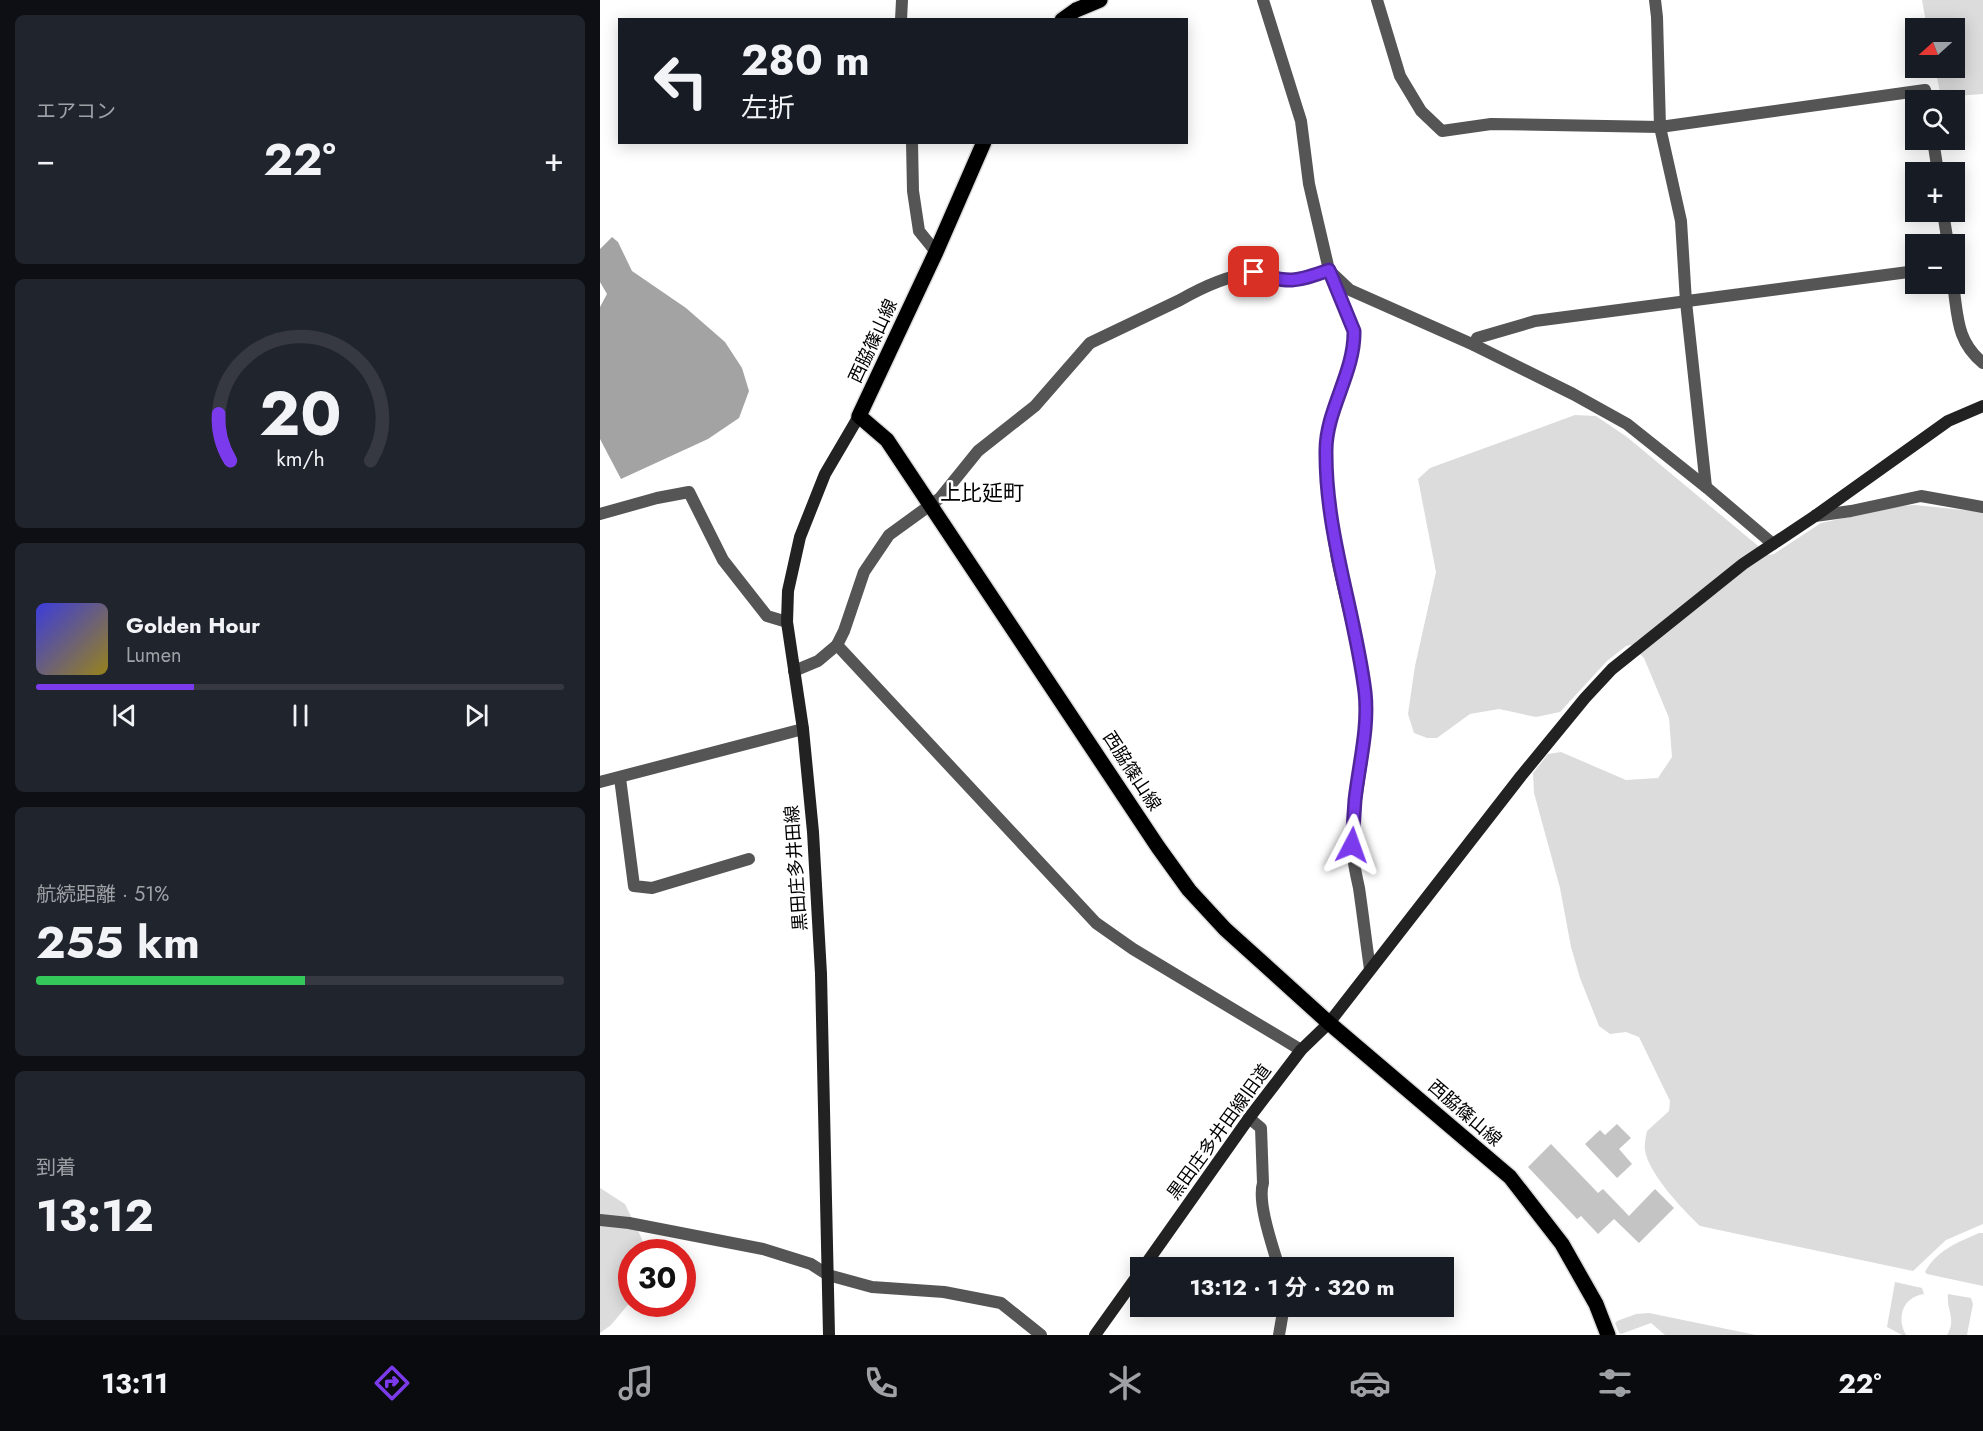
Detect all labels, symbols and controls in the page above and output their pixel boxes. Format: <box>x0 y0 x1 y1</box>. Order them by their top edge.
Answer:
north arrow <box>1905 18 1965 78</box>
map controls <box>1905 18 1965 294</box>
text: 280 m <box>741 30 870 91</box>
icon: left <box>642 42 720 120</box>
text: 左折 <box>741 88 795 127</box>
button: search <box>1905 90 1965 150</box>
text: エアコン <box>36 97 116 126</box>
text: 22° <box>263 127 336 192</box>
text: − <box>36 136 55 183</box>
text: + <box>544 136 564 183</box>
button: + <box>1905 162 1965 222</box>
button: − <box>1905 234 1965 294</box>
pin <box>1228 246 1279 297</box>
icon: arrive <box>1237 255 1270 288</box>
street label: 西脇篠山線 <box>842 295 904 387</box>
text: 20 <box>259 368 341 458</box>
text: km/h <box>276 443 324 474</box>
district label: 上比延町 <box>940 478 1024 508</box>
text: Golden Hour <box>126 609 260 641</box>
text: Lumen <box>126 641 182 670</box>
icon: previous <box>108 699 141 732</box>
icon: pause <box>284 699 317 732</box>
icon: next <box>460 699 493 732</box>
street label: 西脇篠山線 <box>1097 726 1167 816</box>
street label: 黒田庄多井田線 <box>779 804 813 932</box>
position arrow <box>1320 813 1384 877</box>
text: 航続距離 · 51% <box>36 880 169 909</box>
text: 255 km <box>36 910 200 975</box>
street label: 黒田庄多井田線旧道 <box>1161 1059 1277 1205</box>
street label: 西脇篠山線 <box>1423 1074 1507 1152</box>
text: 到着 <box>36 1153 76 1182</box>
text: 13:12 <box>36 1183 154 1248</box>
speed limit sign: 30 <box>618 1239 696 1317</box>
text: 13:12 · 1 分 · 320 m <box>1189 1271 1395 1303</box>
icon: directions <box>371 1362 413 1404</box>
icon: music <box>615 1362 657 1404</box>
icon: phone <box>860 1362 902 1404</box>
icon: climate <box>1104 1362 1146 1404</box>
icon: car <box>1349 1362 1391 1404</box>
icon: filters <box>1594 1362 1636 1404</box>
text: 13:11 <box>101 1364 168 1403</box>
text: 22° <box>1838 1364 1882 1403</box>

